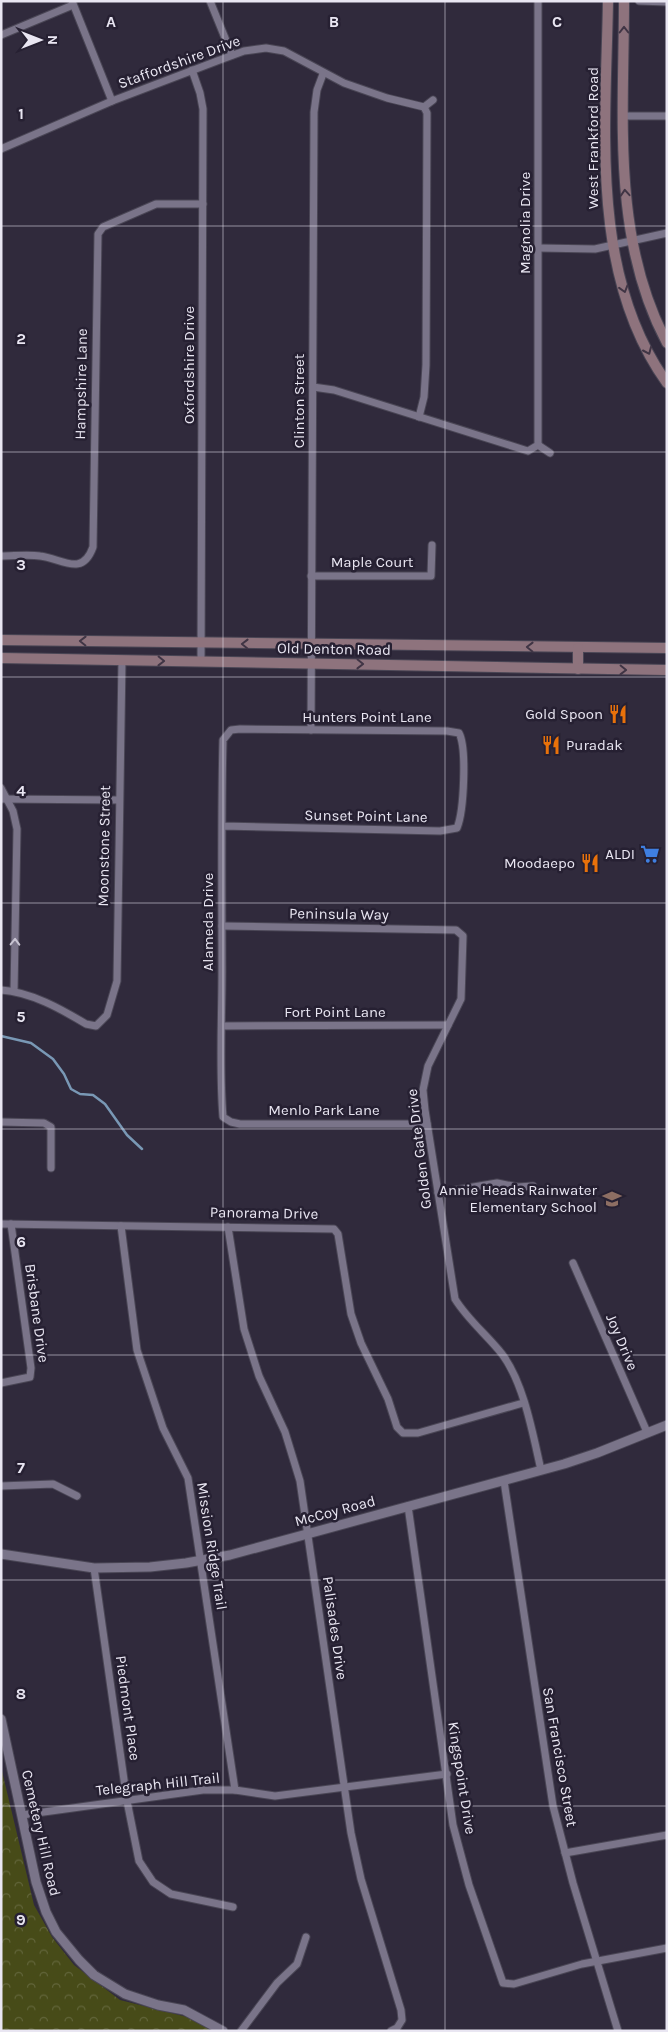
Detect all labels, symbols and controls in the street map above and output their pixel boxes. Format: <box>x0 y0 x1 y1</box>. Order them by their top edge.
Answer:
text: A <box>106 12 116 31</box>
text: B <box>329 12 339 31</box>
text: C <box>552 12 562 31</box>
north arrow <box>15 15 65 65</box>
one-way arrow <box>619 26 629 34</box>
street label: Staffordshire Drive <box>115 32 243 92</box>
text: N <box>44 35 61 45</box>
street label: West Frankford Road <box>584 67 602 209</box>
text: 1 <box>18 104 24 123</box>
street label: Magnolia Drive <box>516 172 534 274</box>
one-way arrow <box>620 189 631 197</box>
one-way arrow <box>618 285 628 293</box>
street label: Oxfordshire Drive <box>180 306 198 424</box>
street label: Hampshire Lane <box>71 328 91 440</box>
text: 2 <box>16 329 26 348</box>
one-way arrow <box>642 346 652 355</box>
street label: Clinton Street <box>290 353 308 448</box>
street label: Maple Court <box>331 553 414 571</box>
text: 3 <box>16 555 26 574</box>
one-way arrow <box>78 636 86 646</box>
one-way arrow <box>241 639 248 649</box>
street label: Old Denton Road <box>277 639 391 659</box>
one-way arrow <box>525 642 533 652</box>
one-way arrow <box>158 655 166 666</box>
one-way arrow <box>356 659 364 670</box>
one-way arrow <box>619 665 627 675</box>
restaurant icon: Gold Spoon <box>607 703 629 725</box>
place label: Gold Spoon <box>525 705 603 723</box>
street label: Hunters Point Lane <box>302 708 432 726</box>
restaurant icon: Puradak <box>540 734 562 756</box>
place label: Puradak <box>566 736 623 754</box>
text: 4 <box>16 781 26 800</box>
street label: Moonstone Street <box>94 785 114 907</box>
street label: Sunset Point Lane <box>304 806 428 826</box>
supermarket icon: ALDI <box>639 843 661 865</box>
place label: ALDI <box>605 845 635 863</box>
restaurant icon: Moodaepo <box>579 852 601 874</box>
place label: Moodaepo <box>504 854 575 872</box>
street label: Alameda Drive <box>199 873 217 971</box>
street label: Peninsula Way <box>289 904 389 924</box>
one-way arrow <box>10 938 21 946</box>
street label: Fort Point Lane <box>284 1003 386 1021</box>
text: 5 <box>16 1007 26 1026</box>
street label: Golden Gate Drive <box>403 1088 435 1210</box>
street label: Menlo Park Lane <box>268 1101 380 1119</box>
place label: Annie Heads Rainwater Elementary School <box>439 1181 598 1216</box>
school or university icon: Annie Heads Rainwater Elementary School <box>601 1188 623 1210</box>
street label: Panorama Drive <box>210 1203 318 1223</box>
text: 6 <box>16 1232 26 1251</box>
street label: Brisbane Drive <box>21 1262 53 1364</box>
street label: Joy Drive <box>602 1311 642 1373</box>
text: 7 <box>17 1458 25 1477</box>
street label: Mission Ridge Trail <box>193 1481 231 1611</box>
street label: McCoy Road <box>293 1492 377 1530</box>
street label: Palisades Drive <box>319 1575 351 1681</box>
street label: Piedmont Place <box>112 1654 144 1762</box>
text: 8 <box>16 1684 26 1703</box>
street label: San Francisco Street <box>539 1686 581 1828</box>
street label: Kingspoint Drive <box>444 1720 480 1836</box>
street label: Cemetery Hill Road <box>18 1768 64 1898</box>
street label: Telegraph Hill Trail <box>95 1769 221 1799</box>
text: 9 <box>16 1910 26 1929</box>

